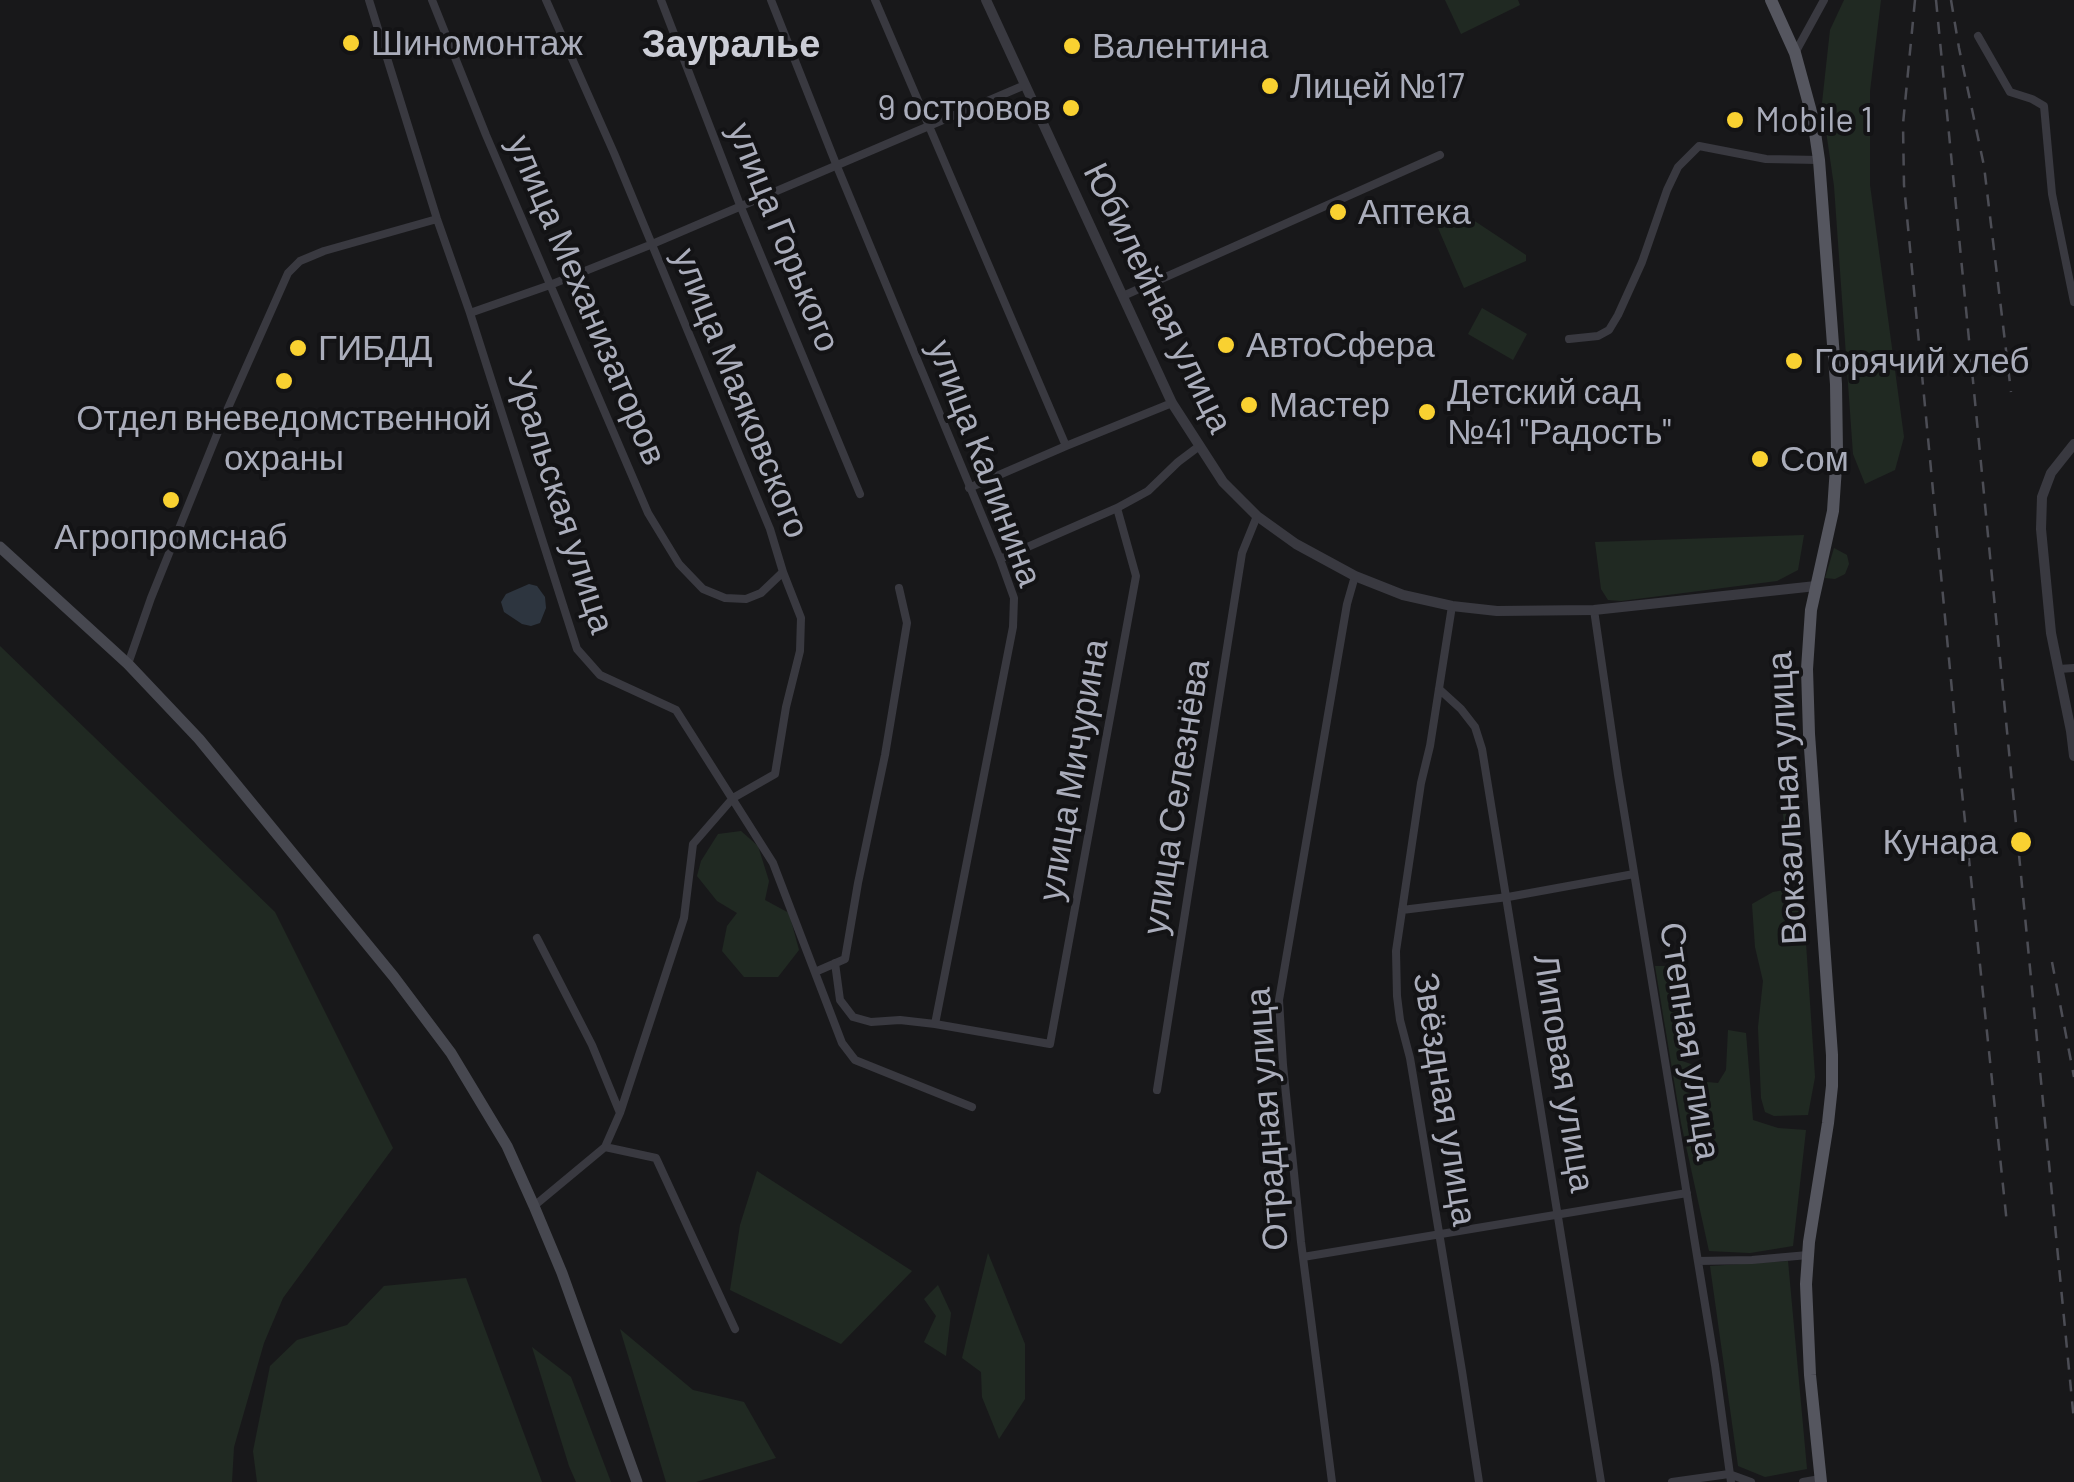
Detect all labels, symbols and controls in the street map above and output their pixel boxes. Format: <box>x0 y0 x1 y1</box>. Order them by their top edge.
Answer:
district label: Зауралье <box>642 21 820 67</box>
place label: Шиномонтаж <box>371 22 583 64</box>
place label: Валентина <box>1092 25 1268 67</box>
marker: Шиномонтаж <box>340 32 362 54</box>
marker: Валентина <box>1061 35 1083 57</box>
place label: Лицей №17 <box>1290 65 1465 107</box>
marker: Лицей №17 <box>1259 75 1281 97</box>
place label: 9 островов <box>878 87 1051 129</box>
marker: 9 островов <box>1060 97 1082 119</box>
place label: Mobile 1 <box>1755 99 1873 141</box>
marker: Mobile 1 <box>1724 109 1746 131</box>
street label: улица Горького <box>719 116 849 358</box>
street label: улица Механизаторов <box>498 129 676 471</box>
street label: Юбилейная улица <box>1074 156 1242 440</box>
place label: Аптека <box>1358 191 1471 233</box>
marker: Аптека <box>1327 201 1349 223</box>
street label: улица Маяковского <box>664 242 818 544</box>
place label: АвтоСфера <box>1246 324 1435 366</box>
place label: ГИБДД <box>318 327 432 369</box>
street label: улица Калинина <box>919 334 1051 592</box>
marker: АвтоСфера <box>1215 334 1237 356</box>
marker: ГИБДД <box>287 337 309 359</box>
place label: Горячий хлеб <box>1814 340 2029 382</box>
marker: Горячий хлеб <box>1783 350 1805 372</box>
street label: Уральская улица <box>499 365 623 639</box>
marker: Отдел вневедомственной охраны <box>273 370 295 392</box>
place label: Детский сад №41 "Радость" <box>1447 371 1672 453</box>
place label: Мастер <box>1269 384 1390 426</box>
marker: Мастер <box>1238 394 1260 416</box>
place label: Отдел вневедомственной охраны <box>76 397 492 479</box>
marker: Детский сад №41 "Радость" <box>1416 401 1438 423</box>
place label: Сом <box>1780 438 1849 480</box>
marker: Сом <box>1749 448 1771 470</box>
marker: Агропромснаб <box>160 489 182 511</box>
place label: Агропромснаб <box>54 516 288 558</box>
street label: улица Мичурина <box>1029 636 1117 904</box>
street label: Вокзальная улица <box>1758 650 1816 946</box>
street label: улица Селезнёва <box>1133 656 1219 938</box>
place label: Кунара <box>1882 821 1998 863</box>
marker: Кунара <box>2008 829 2034 855</box>
street label: Степная улица <box>1650 919 1730 1163</box>
street label: Липовая улица <box>1524 951 1604 1195</box>
street label: Звёздная улица <box>1404 969 1486 1229</box>
street label: Отрадная улица <box>1237 986 1297 1252</box>

